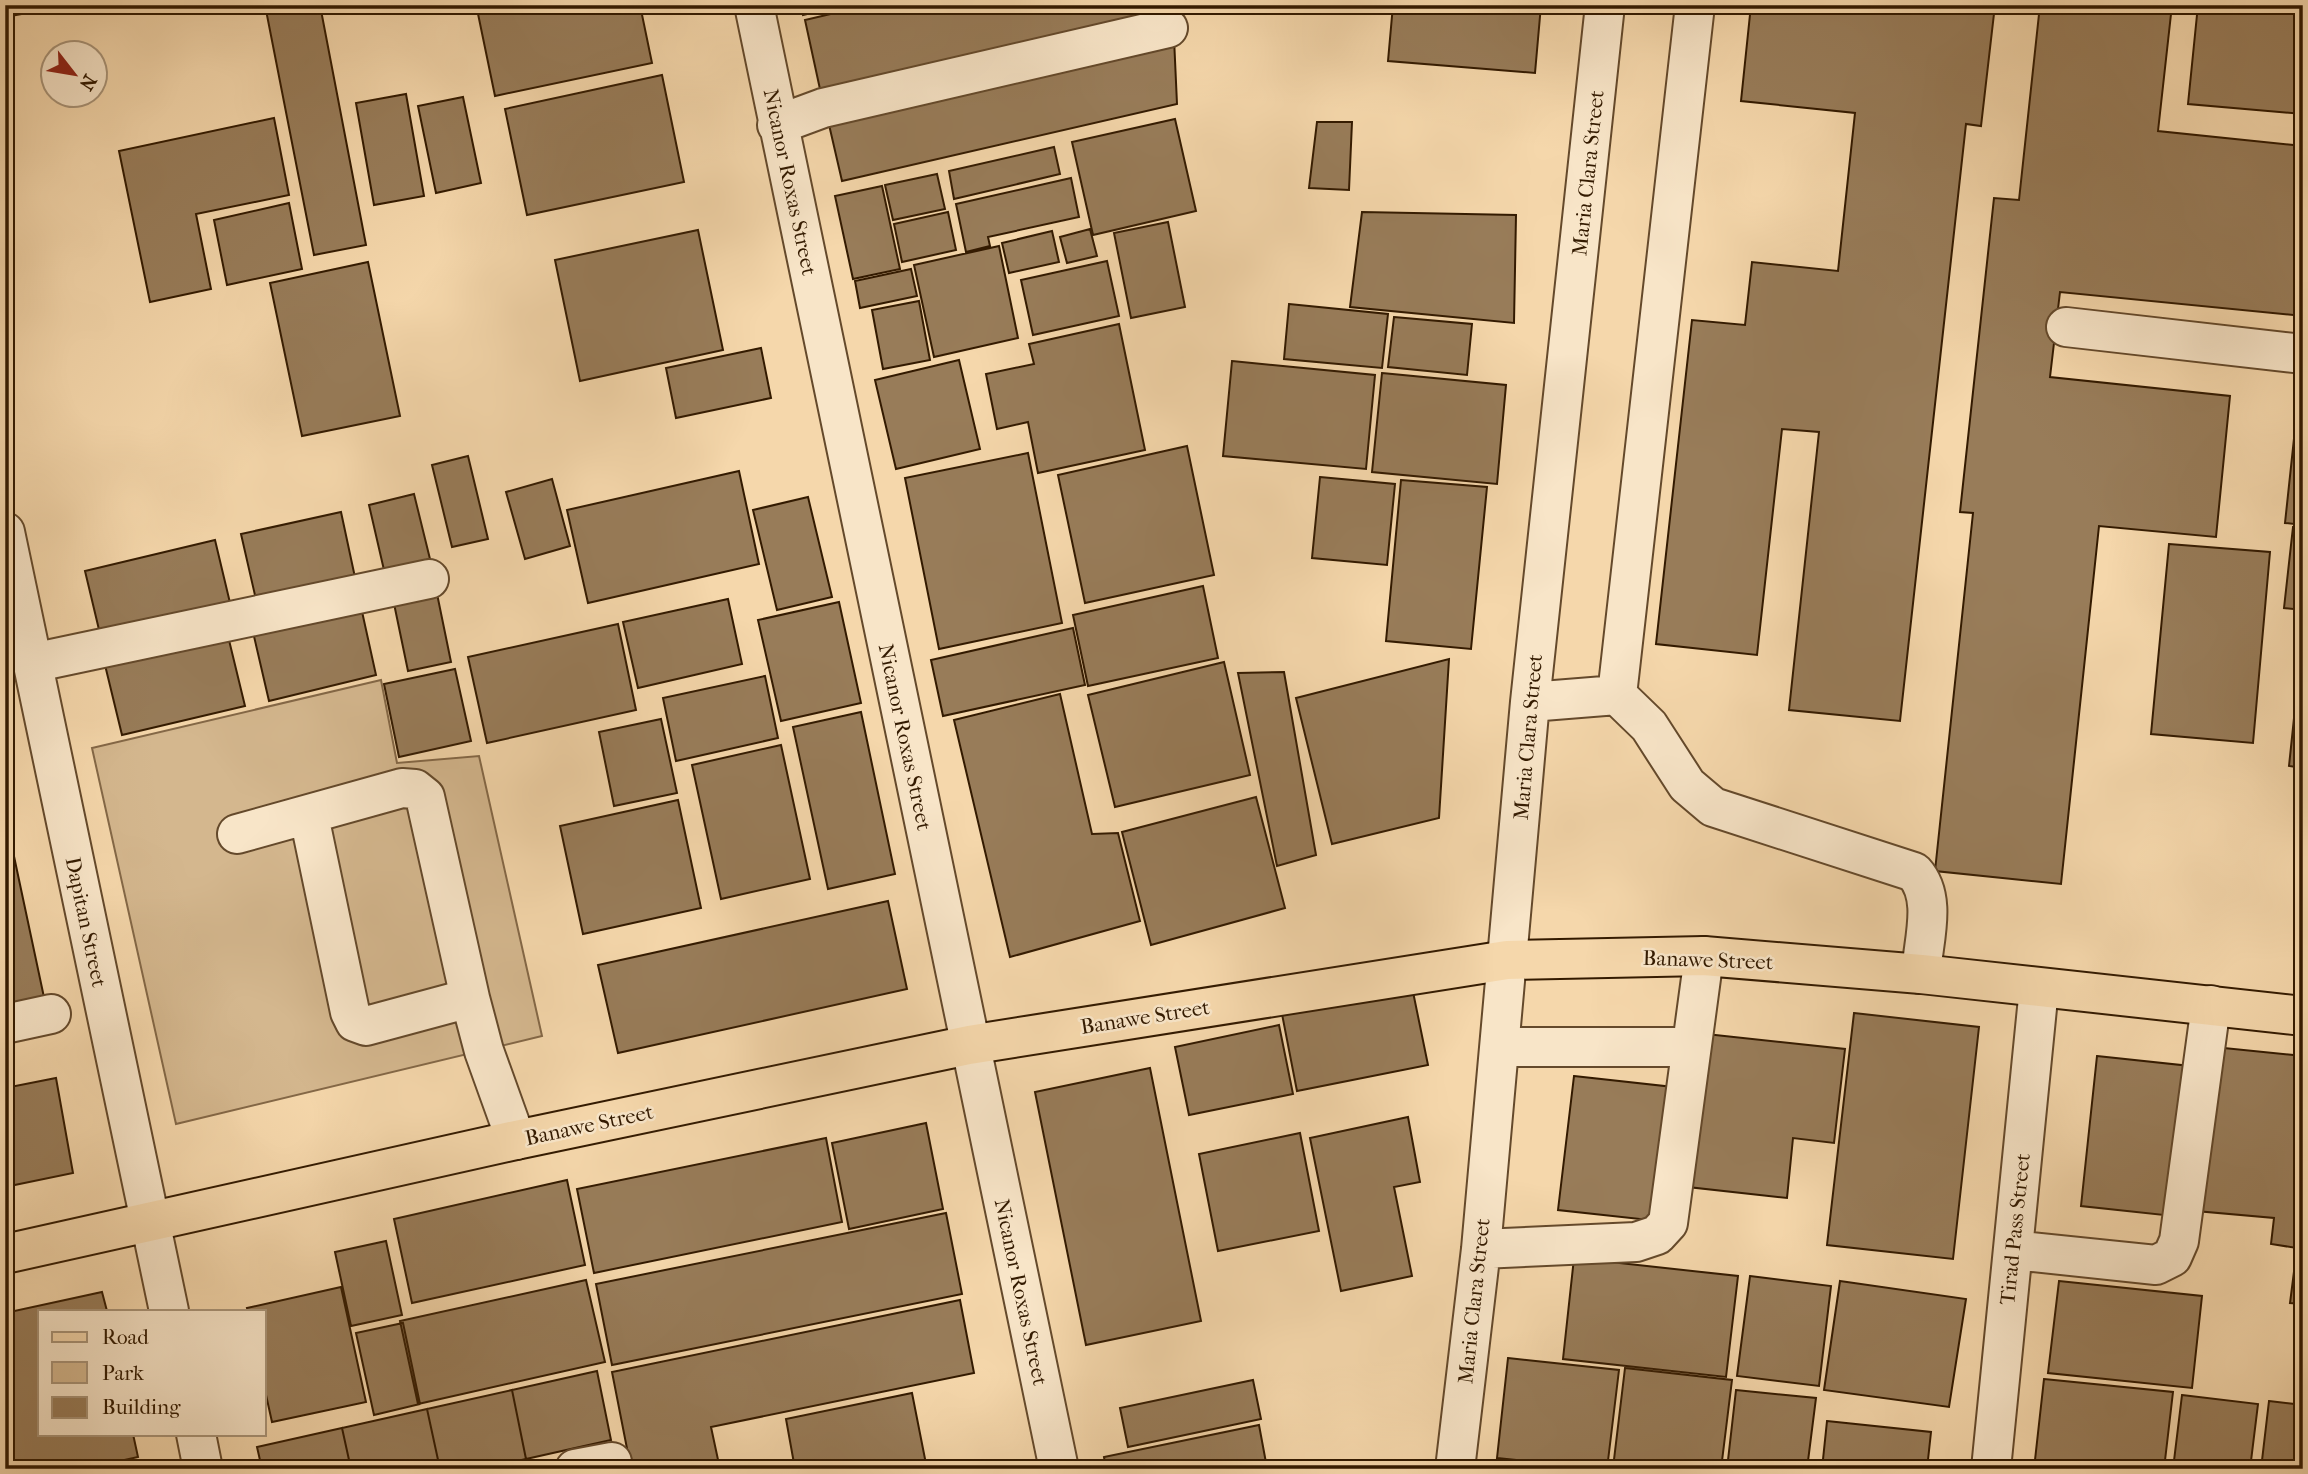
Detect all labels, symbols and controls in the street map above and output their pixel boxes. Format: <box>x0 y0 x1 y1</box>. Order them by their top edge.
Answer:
north arrow <box>38 38 108 108</box>
text: N <box>74 70 101 95</box>
street label: Nicanor Roxas Street <box>758 86 822 278</box>
street label: Maria Clara Street <box>1567 88 1609 257</box>
street label: Nicanor Roxas Street <box>873 641 937 833</box>
street label: Maria Clara Street <box>1509 653 1547 821</box>
street label: Dapitan Street <box>60 855 112 990</box>
street label: Banawe Street <box>1642 946 1774 974</box>
street label: Banawe Street <box>1079 995 1212 1039</box>
street label: Banawe Street <box>523 1100 656 1150</box>
street label: Tirad Pass Street <box>1995 1152 2035 1306</box>
street label: Nicanor Roxas Street <box>989 1196 1053 1388</box>
street label: Maria Clara Street <box>1453 1216 1495 1385</box>
legend <box>38 1310 266 1436</box>
text: Road <box>102 1325 149 1349</box>
text: Park <box>102 1361 144 1385</box>
text: Building <box>102 1395 181 1419</box>

